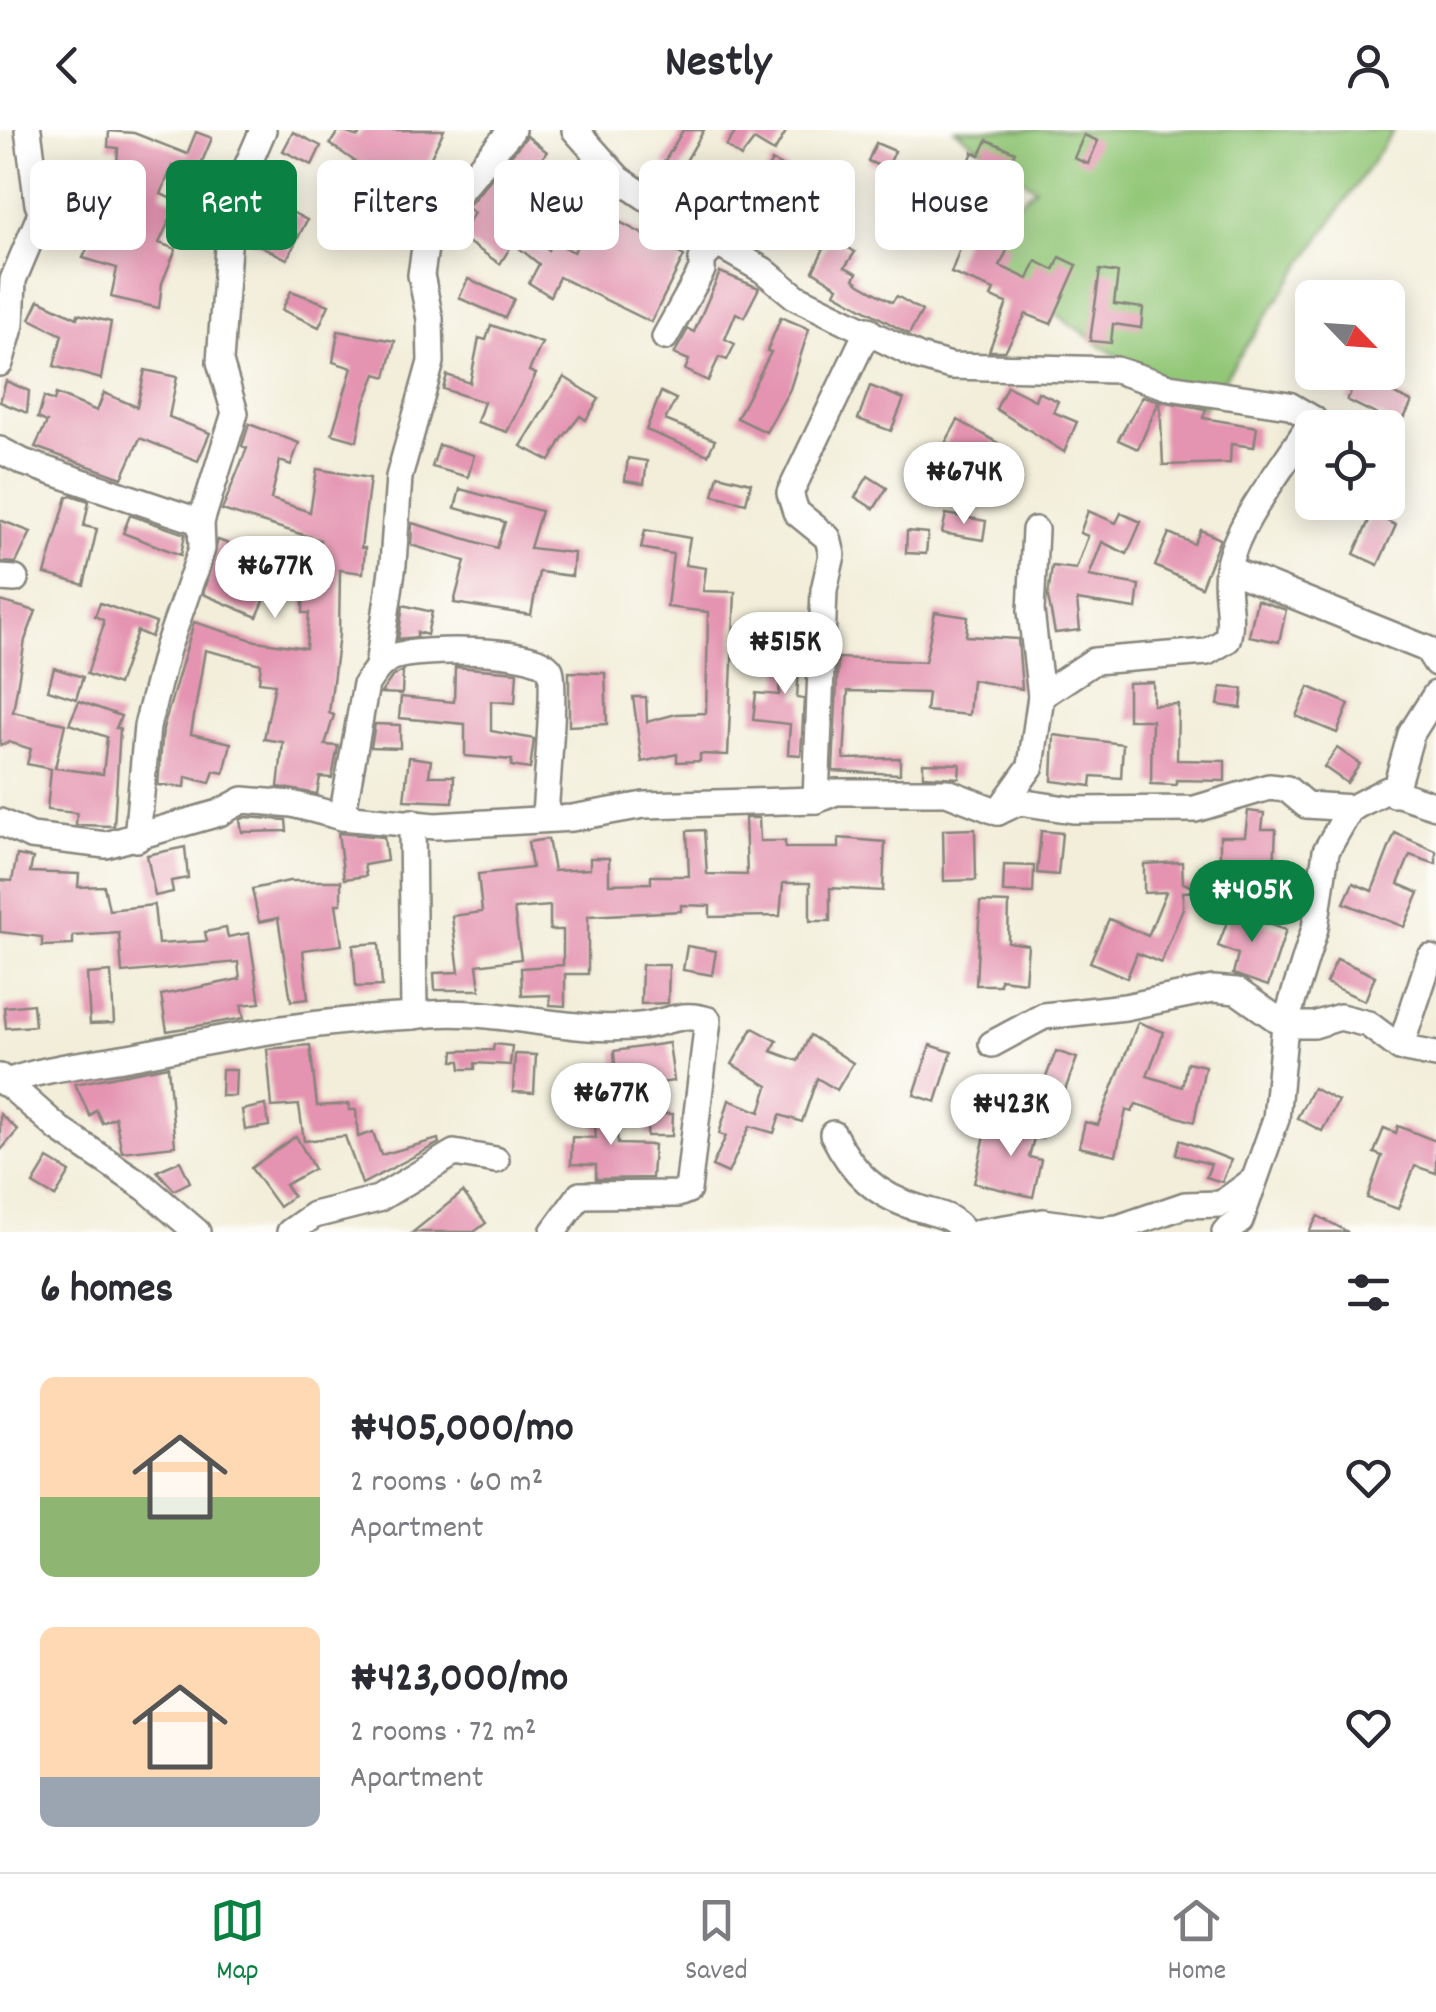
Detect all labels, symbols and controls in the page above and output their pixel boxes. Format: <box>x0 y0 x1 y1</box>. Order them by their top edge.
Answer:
text: Nestly <box>665 33 771 97</box>
icon: back <box>40 38 95 93</box>
icon: person <box>1341 38 1396 93</box>
chip: Buy <box>30 160 146 250</box>
chip: Rent <box>166 160 297 250</box>
chip: Filters <box>317 160 474 250</box>
chip: New <box>494 160 619 250</box>
chip: Apartment <box>639 160 855 250</box>
chip: House <box>875 160 1024 250</box>
north arrow <box>1295 280 1405 390</box>
map controls <box>1295 280 1405 520</box>
button: locate <box>1295 410 1405 520</box>
pin: ₦674K <box>894 442 1034 527</box>
text: ₦674K <box>925 451 1003 497</box>
pin: ₦677K <box>205 536 345 621</box>
text: ₦677K <box>237 545 313 591</box>
pin: ₦515K <box>715 612 855 697</box>
text: ₦515K <box>749 621 821 667</box>
pin: ₦405K <box>1182 860 1322 945</box>
text: ₦405K <box>1211 869 1293 915</box>
pin: ₦677K <box>541 1063 681 1148</box>
text: ₦677K <box>573 1072 649 1118</box>
pin: ₦423K <box>941 1074 1081 1159</box>
text: ₦423K <box>972 1083 1050 1129</box>
text: 6 homes <box>40 1262 173 1322</box>
icon: filters <box>1341 1265 1396 1320</box>
text: ₦405,000/mo <box>350 1401 574 1461</box>
icon: home <box>120 1417 240 1537</box>
icon: heart <box>1341 1450 1396 1505</box>
text: 2 rooms · 60 m² <box>350 1461 543 1507</box>
text: Apartment <box>350 1507 484 1553</box>
text: ₦423,000/mo <box>350 1651 568 1711</box>
icon: home <box>120 1667 240 1787</box>
icon: heart <box>1341 1700 1396 1755</box>
text: 2 rooms · 72 m² <box>350 1711 536 1757</box>
text: Apartment <box>350 1757 484 1803</box>
tab: Map <box>210 1893 265 1993</box>
tab: Saved <box>685 1893 748 1993</box>
tab: Home <box>1168 1893 1226 1993</box>

